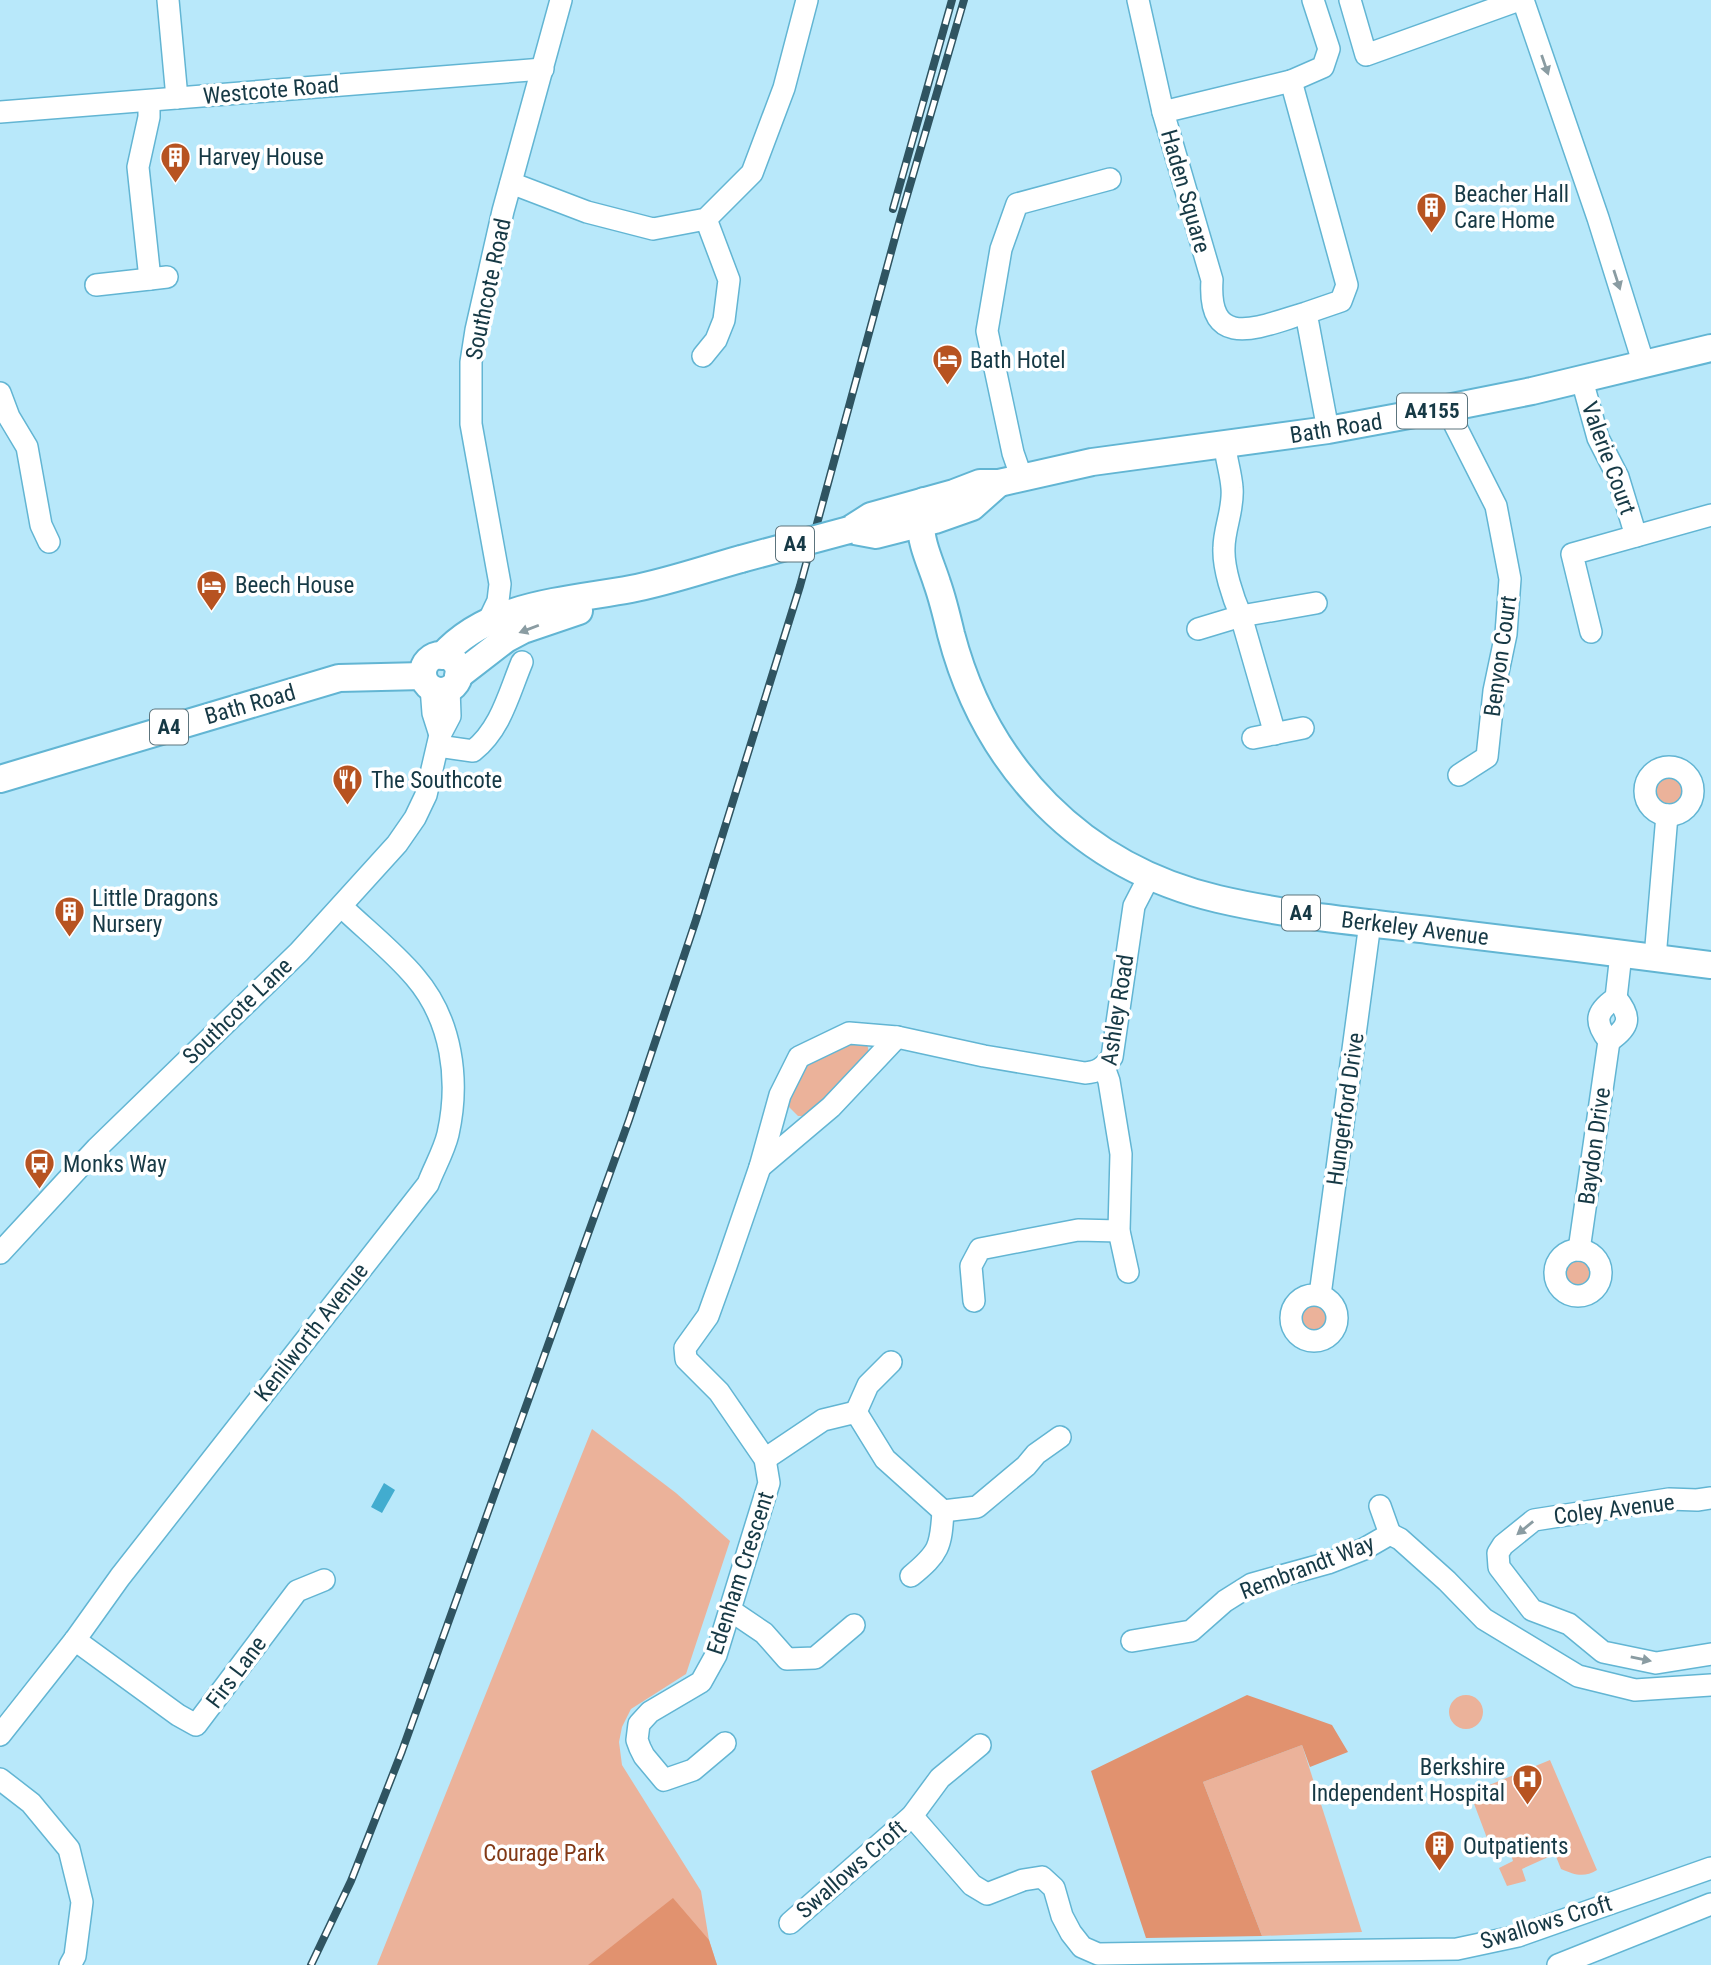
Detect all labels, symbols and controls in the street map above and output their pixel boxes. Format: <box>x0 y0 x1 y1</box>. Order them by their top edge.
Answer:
one-way arrow <box>1540 54 1551 75</box>
street label: Westcote Road <box>202 71 340 110</box>
street label: Haden Square <box>1155 126 1216 256</box>
building icon: Harvey House <box>158 140 192 184</box>
place label: Harvey House <box>198 144 324 171</box>
place label: Beacher Hall Care Home <box>1454 181 1569 234</box>
building icon: Beacher Hall Care Home <box>1414 190 1448 234</box>
street label: Southcote Road <box>460 216 517 362</box>
one-way arrow <box>1613 270 1623 291</box>
hotel icon: Bath Hotel <box>930 343 964 387</box>
place label: Bath Hotel <box>970 347 1065 374</box>
road number: A4155 <box>1397 394 1467 428</box>
street label: Valerie Court <box>1576 398 1641 518</box>
street label: Bath Road <box>1288 408 1384 449</box>
road number: A4 <box>776 526 814 562</box>
hotel icon: Beech House <box>195 568 229 612</box>
place label: Beech House <box>235 572 354 599</box>
street label: Benyon Court <box>1479 594 1522 718</box>
one-way arrow <box>518 623 539 634</box>
street label: Bath Road <box>202 679 299 730</box>
road number: A4 <box>150 710 188 744</box>
restaurant icon: The Southcote <box>331 763 365 807</box>
place label: The Southcote <box>371 767 502 794</box>
place label: Little Dragons Nursery <box>92 885 218 938</box>
building icon: Little Dragons Nursery <box>52 894 86 938</box>
road number: A4 <box>1282 895 1320 930</box>
street label: Berkeley Avenue <box>1340 906 1490 951</box>
street label: Southcote Lane <box>177 953 298 1070</box>
street label: Ashley Road <box>1095 953 1140 1067</box>
street label: Hungerford Drive <box>1321 1031 1370 1187</box>
street label: Baydon Drive <box>1573 1086 1616 1206</box>
bus stop icon: Monks Way <box>23 1147 57 1191</box>
place label: Monks Way <box>63 1151 167 1178</box>
street label: Kenilworth Avenue <box>249 1258 374 1407</box>
street label: Edenham Crescent <box>701 1488 780 1658</box>
street label: Coley Avenue <box>1552 1489 1676 1530</box>
one-way arrow <box>1516 1520 1534 1535</box>
street label: Rembrandt Way <box>1236 1529 1378 1605</box>
street label: Firs Lane <box>201 1631 272 1714</box>
one-way arrow <box>1630 1654 1652 1665</box>
place label: Berkshire Independent Hospital <box>1311 1754 1505 1807</box>
hospital icon: Berkshire Independent Hospital <box>1511 1763 1545 1807</box>
street label: Swallows Croft <box>791 1815 912 1924</box>
building icon: Outpatients <box>1423 1829 1457 1873</box>
place label: Outpatients <box>1463 1833 1568 1860</box>
park label: Courage Park <box>483 1840 605 1867</box>
street label: Swallows Croft <box>1477 1890 1615 1955</box>

